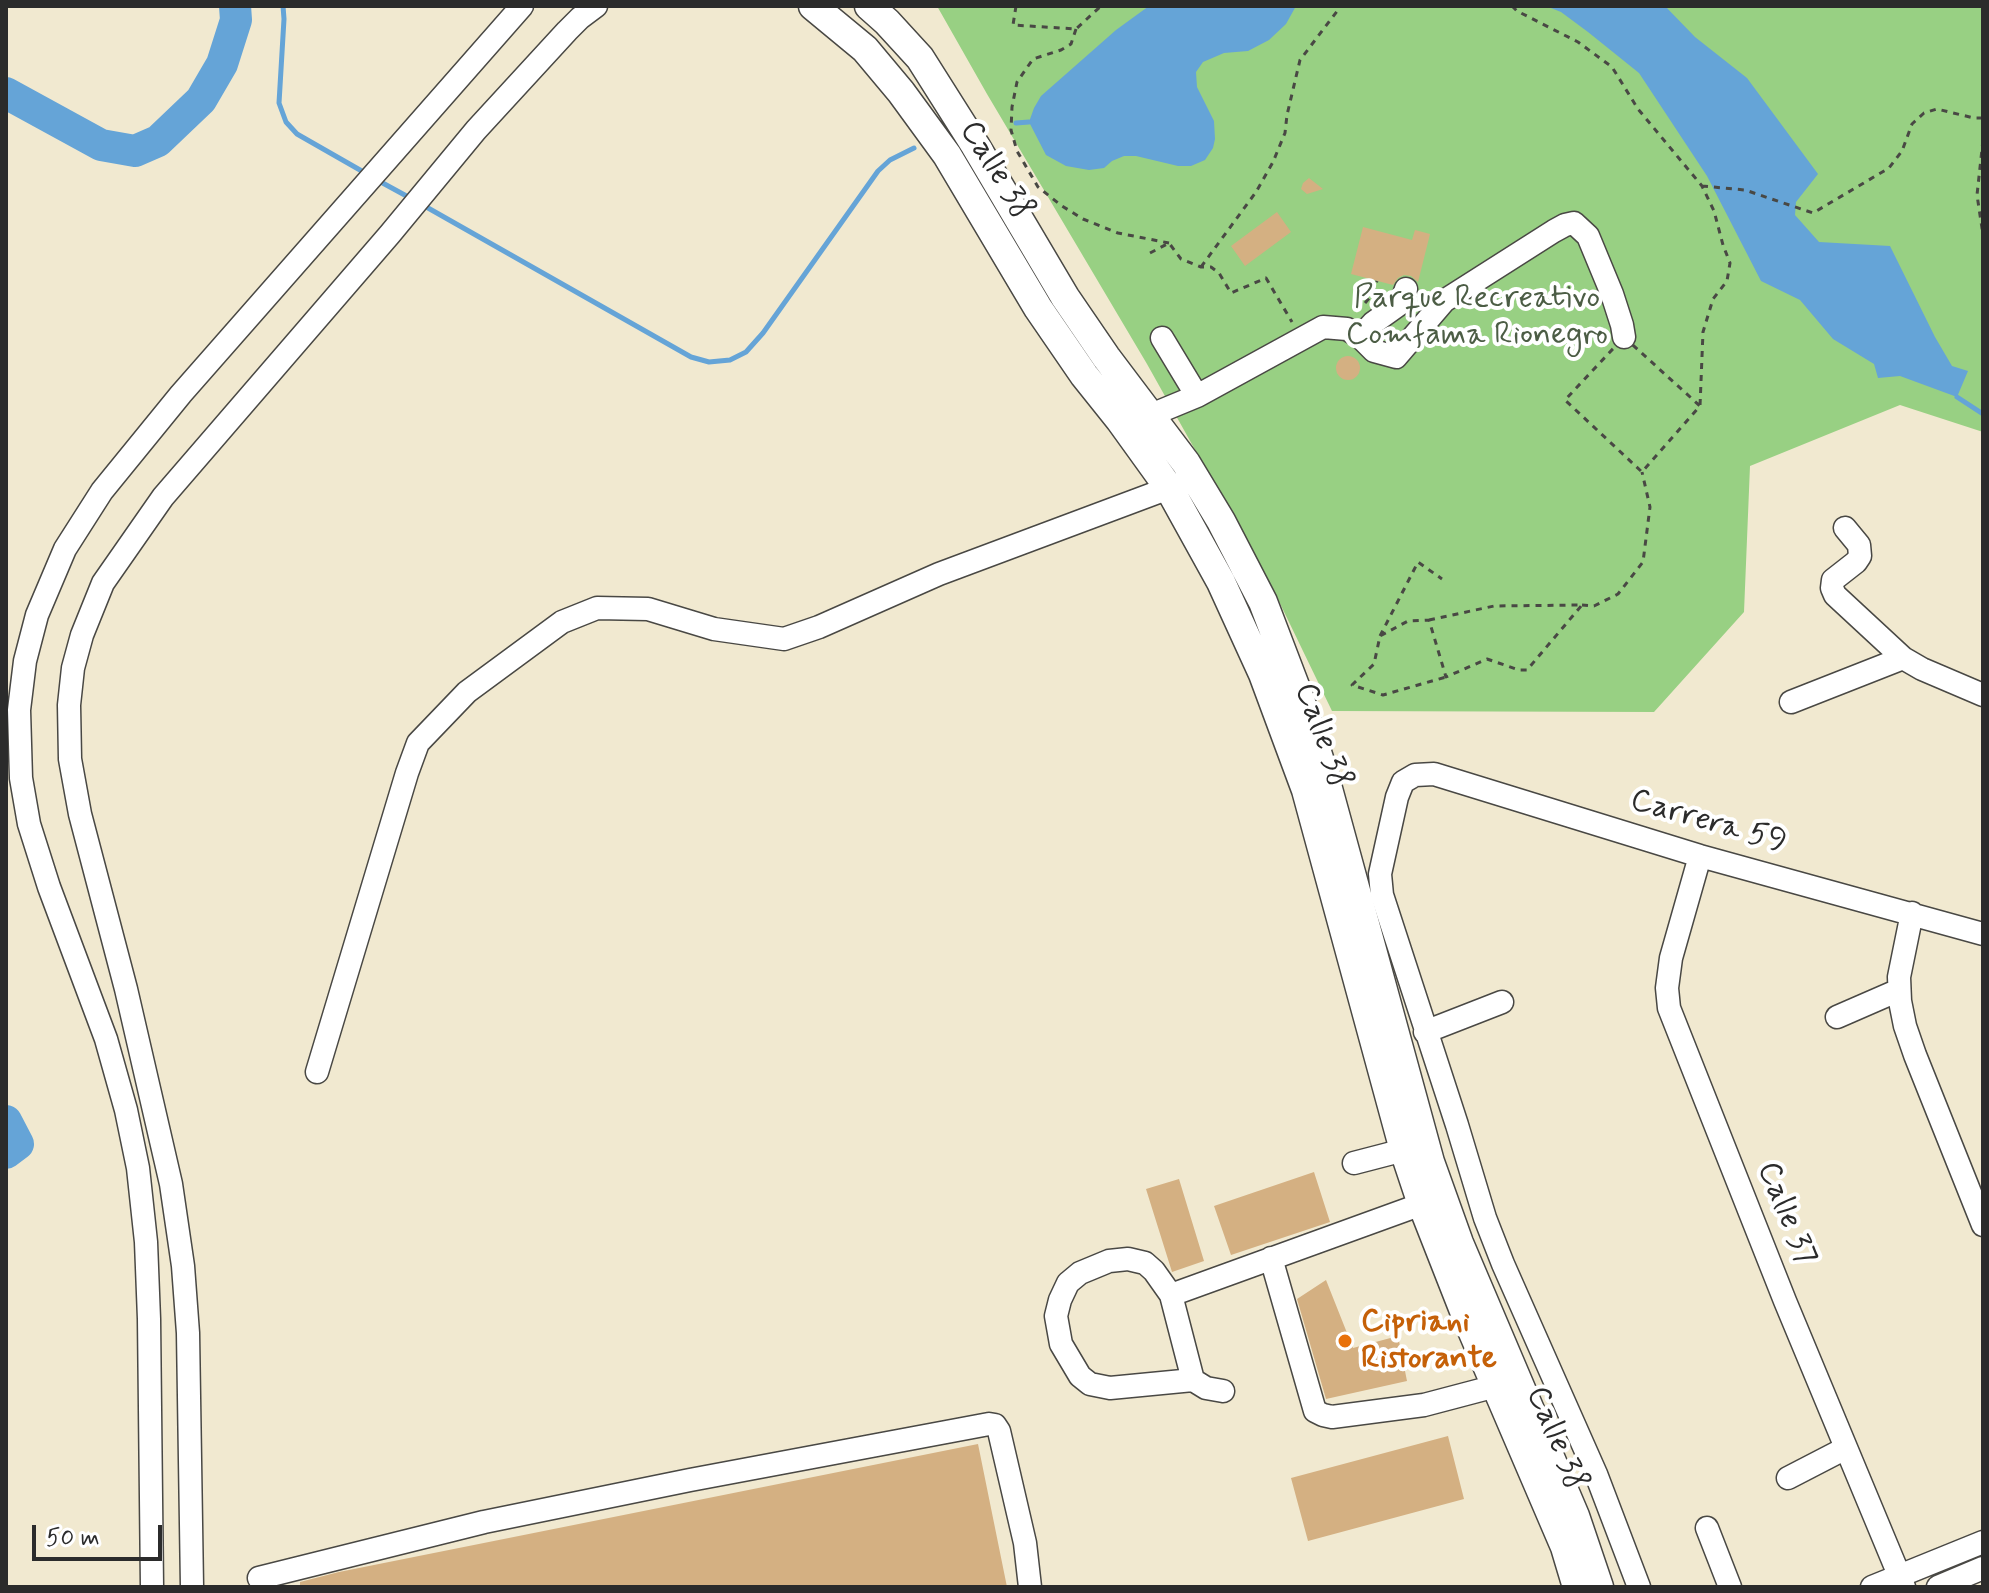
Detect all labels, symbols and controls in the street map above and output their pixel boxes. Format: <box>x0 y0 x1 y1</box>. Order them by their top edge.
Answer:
street label: Calle 38 <box>950 114 1040 228</box>
park label: Parque Recreativo Comfama Rionegro <box>1346 280 1608 355</box>
street label: Calle 38 <box>1284 678 1358 794</box>
street label: Carrera 59 <box>1626 782 1790 864</box>
street label: Calle 37 <box>1747 1157 1823 1271</box>
place label: Cipriani Ristorante <box>1361 1304 1497 1379</box>
marker: Cipriani Ristorante <box>1336 1332 1354 1350</box>
street label: Calle 38 <box>1516 1381 1594 1497</box>
scale bar <box>36 1509 166 1559</box>
text: 50 m <box>46 1523 100 1554</box>

